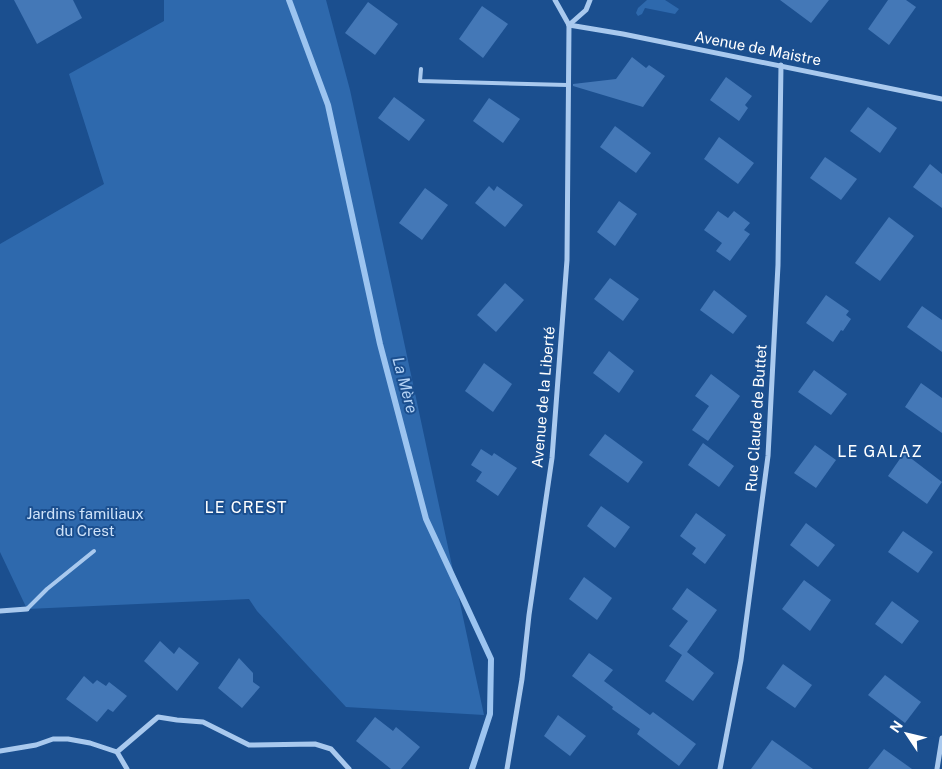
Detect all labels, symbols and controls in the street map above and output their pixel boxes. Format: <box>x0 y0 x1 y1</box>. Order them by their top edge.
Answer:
street label: Avenue de Maistre <box>693 27 823 69</box>
street label: Avenue de la Liberté <box>528 326 558 468</box>
street label: Rue Claude de Buttet <box>742 344 770 492</box>
water label: La Mère <box>388 355 422 416</box>
district label: LE GALAZ <box>837 442 923 461</box>
district label: LE CREST <box>205 498 287 517</box>
park label: Jardins familiaux du Crest <box>26 505 144 539</box>
north arrow <box>882 709 932 759</box>
text: N <box>887 717 906 736</box>

